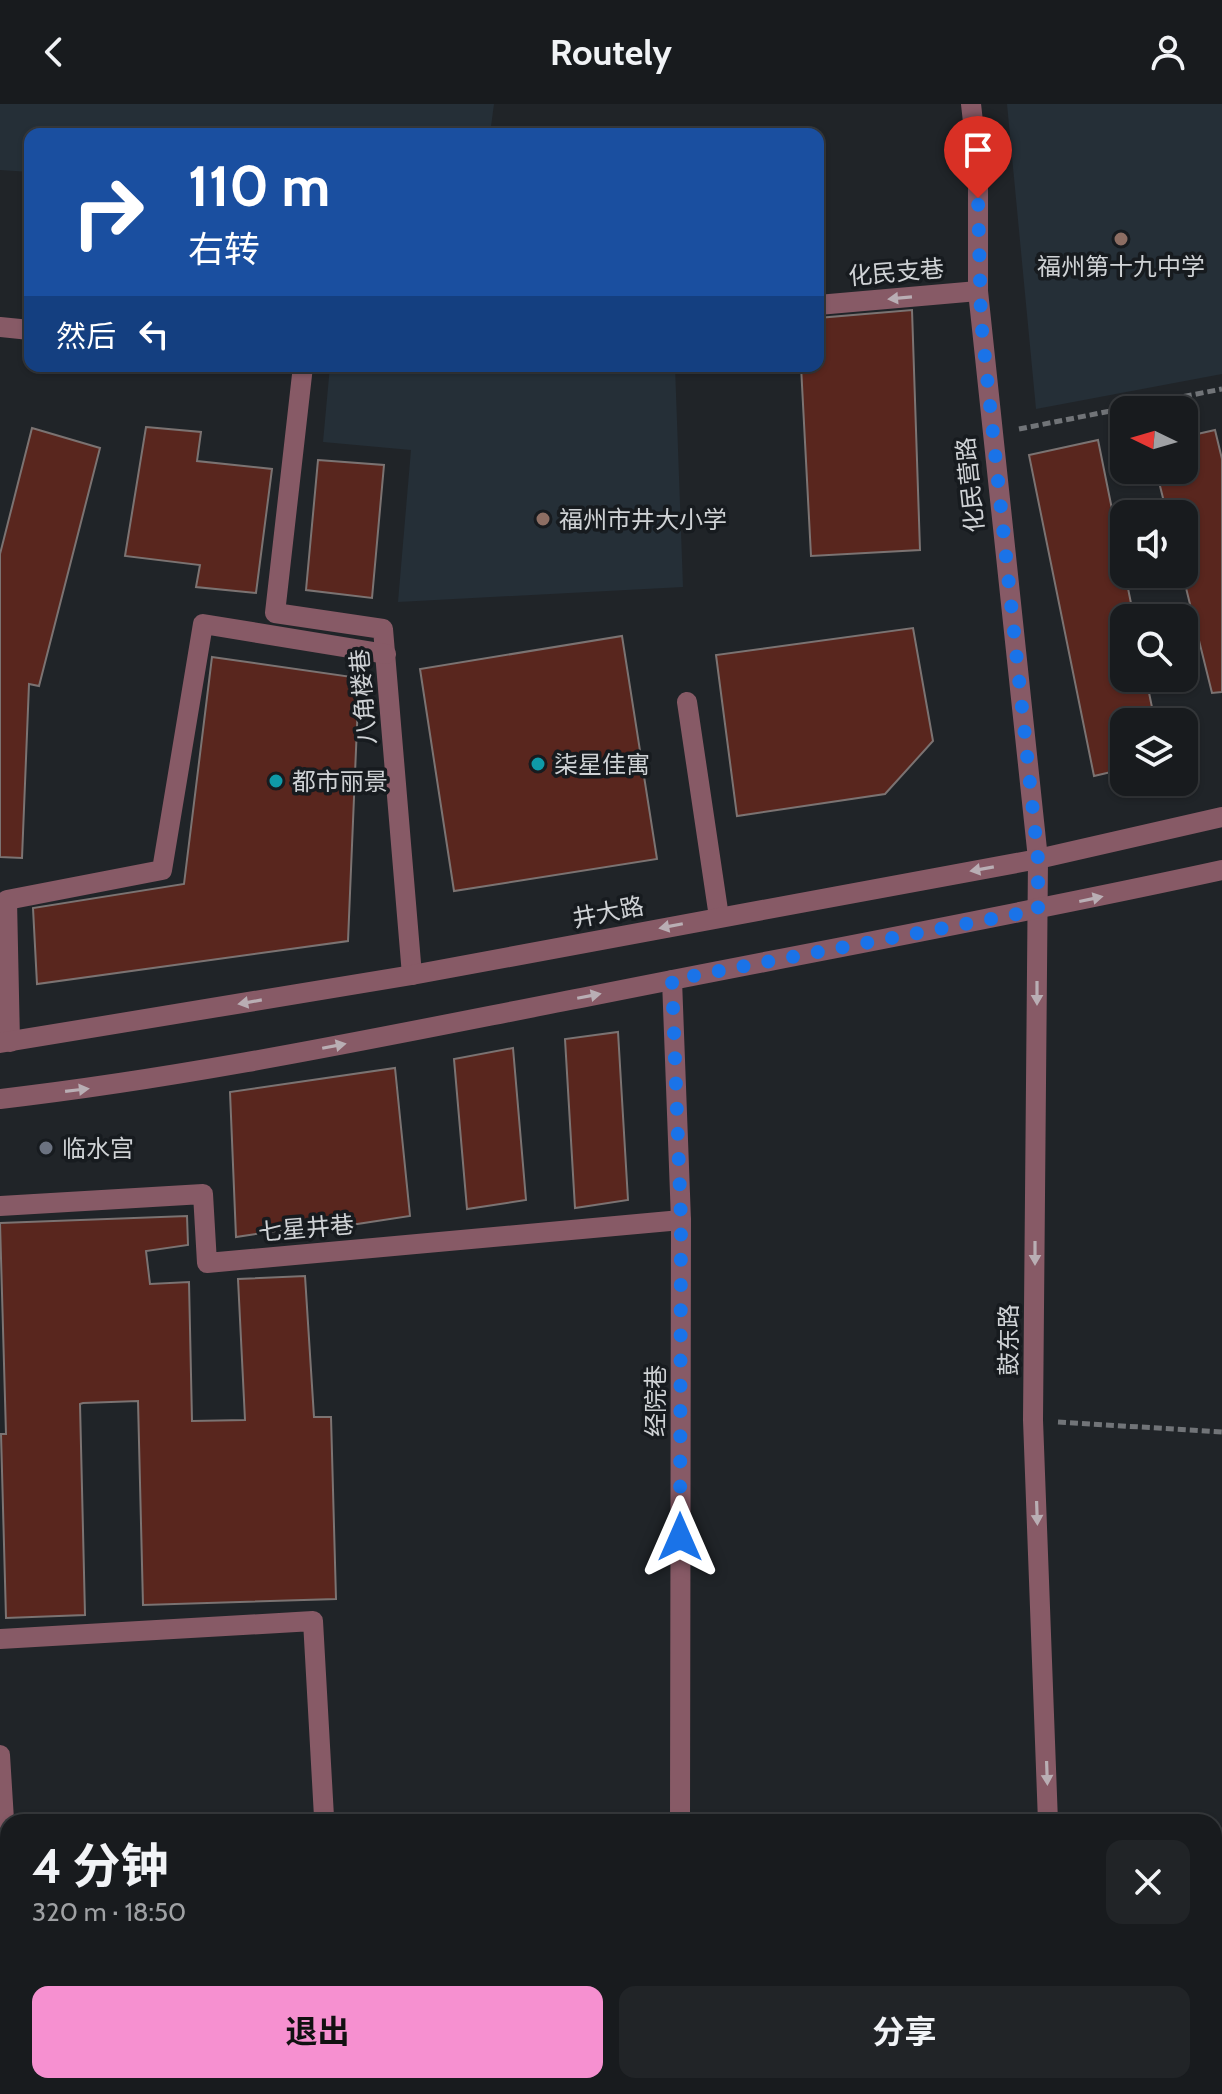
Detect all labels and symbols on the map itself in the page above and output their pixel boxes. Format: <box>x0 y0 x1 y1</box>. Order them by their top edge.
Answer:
pin <box>944 116 1012 198</box>
marker: 福州第十九中学 <box>1112 230 1130 248</box>
place label: 福州第十九中学 <box>1037 252 1205 281</box>
street label: 化民支巷 <box>847 253 945 291</box>
one-way arrow <box>887 291 912 304</box>
north arrow <box>1110 396 1198 484</box>
street label: 化民营路 <box>951 436 989 534</box>
place label: 福州市井大小学 <box>559 505 727 534</box>
marker: 福州市井大小学 <box>534 510 552 528</box>
street label: 八角楼巷 <box>344 648 382 746</box>
place label: 柒星佳寓 <box>554 750 650 779</box>
marker: 柒星佳寓 <box>529 755 547 773</box>
place label: 都市丽景 <box>292 767 388 796</box>
marker: 都市丽景 <box>267 772 285 790</box>
one-way arrow <box>969 864 994 876</box>
street label: 井大路 <box>570 891 646 933</box>
one-way arrow <box>1079 892 1104 905</box>
one-way arrow <box>658 921 683 933</box>
one-way arrow <box>1031 981 1043 1006</box>
one-way arrow <box>577 989 602 1002</box>
one-way arrow <box>237 997 262 1009</box>
one-way arrow <box>321 1039 346 1052</box>
one-way arrow <box>65 1083 90 1096</box>
place label: 临水宫 <box>62 1134 134 1163</box>
marker: 临水宫 <box>37 1139 55 1157</box>
street label: 七星井巷 <box>257 1209 355 1247</box>
one-way arrow <box>1029 1241 1041 1266</box>
street label: 鼓东路 <box>994 1304 1023 1376</box>
street label: 经院巷 <box>641 1365 670 1437</box>
position arrow <box>638 1495 722 1579</box>
one-way arrow <box>1030 1501 1043 1526</box>
one-way arrow <box>1040 1761 1053 1786</box>

